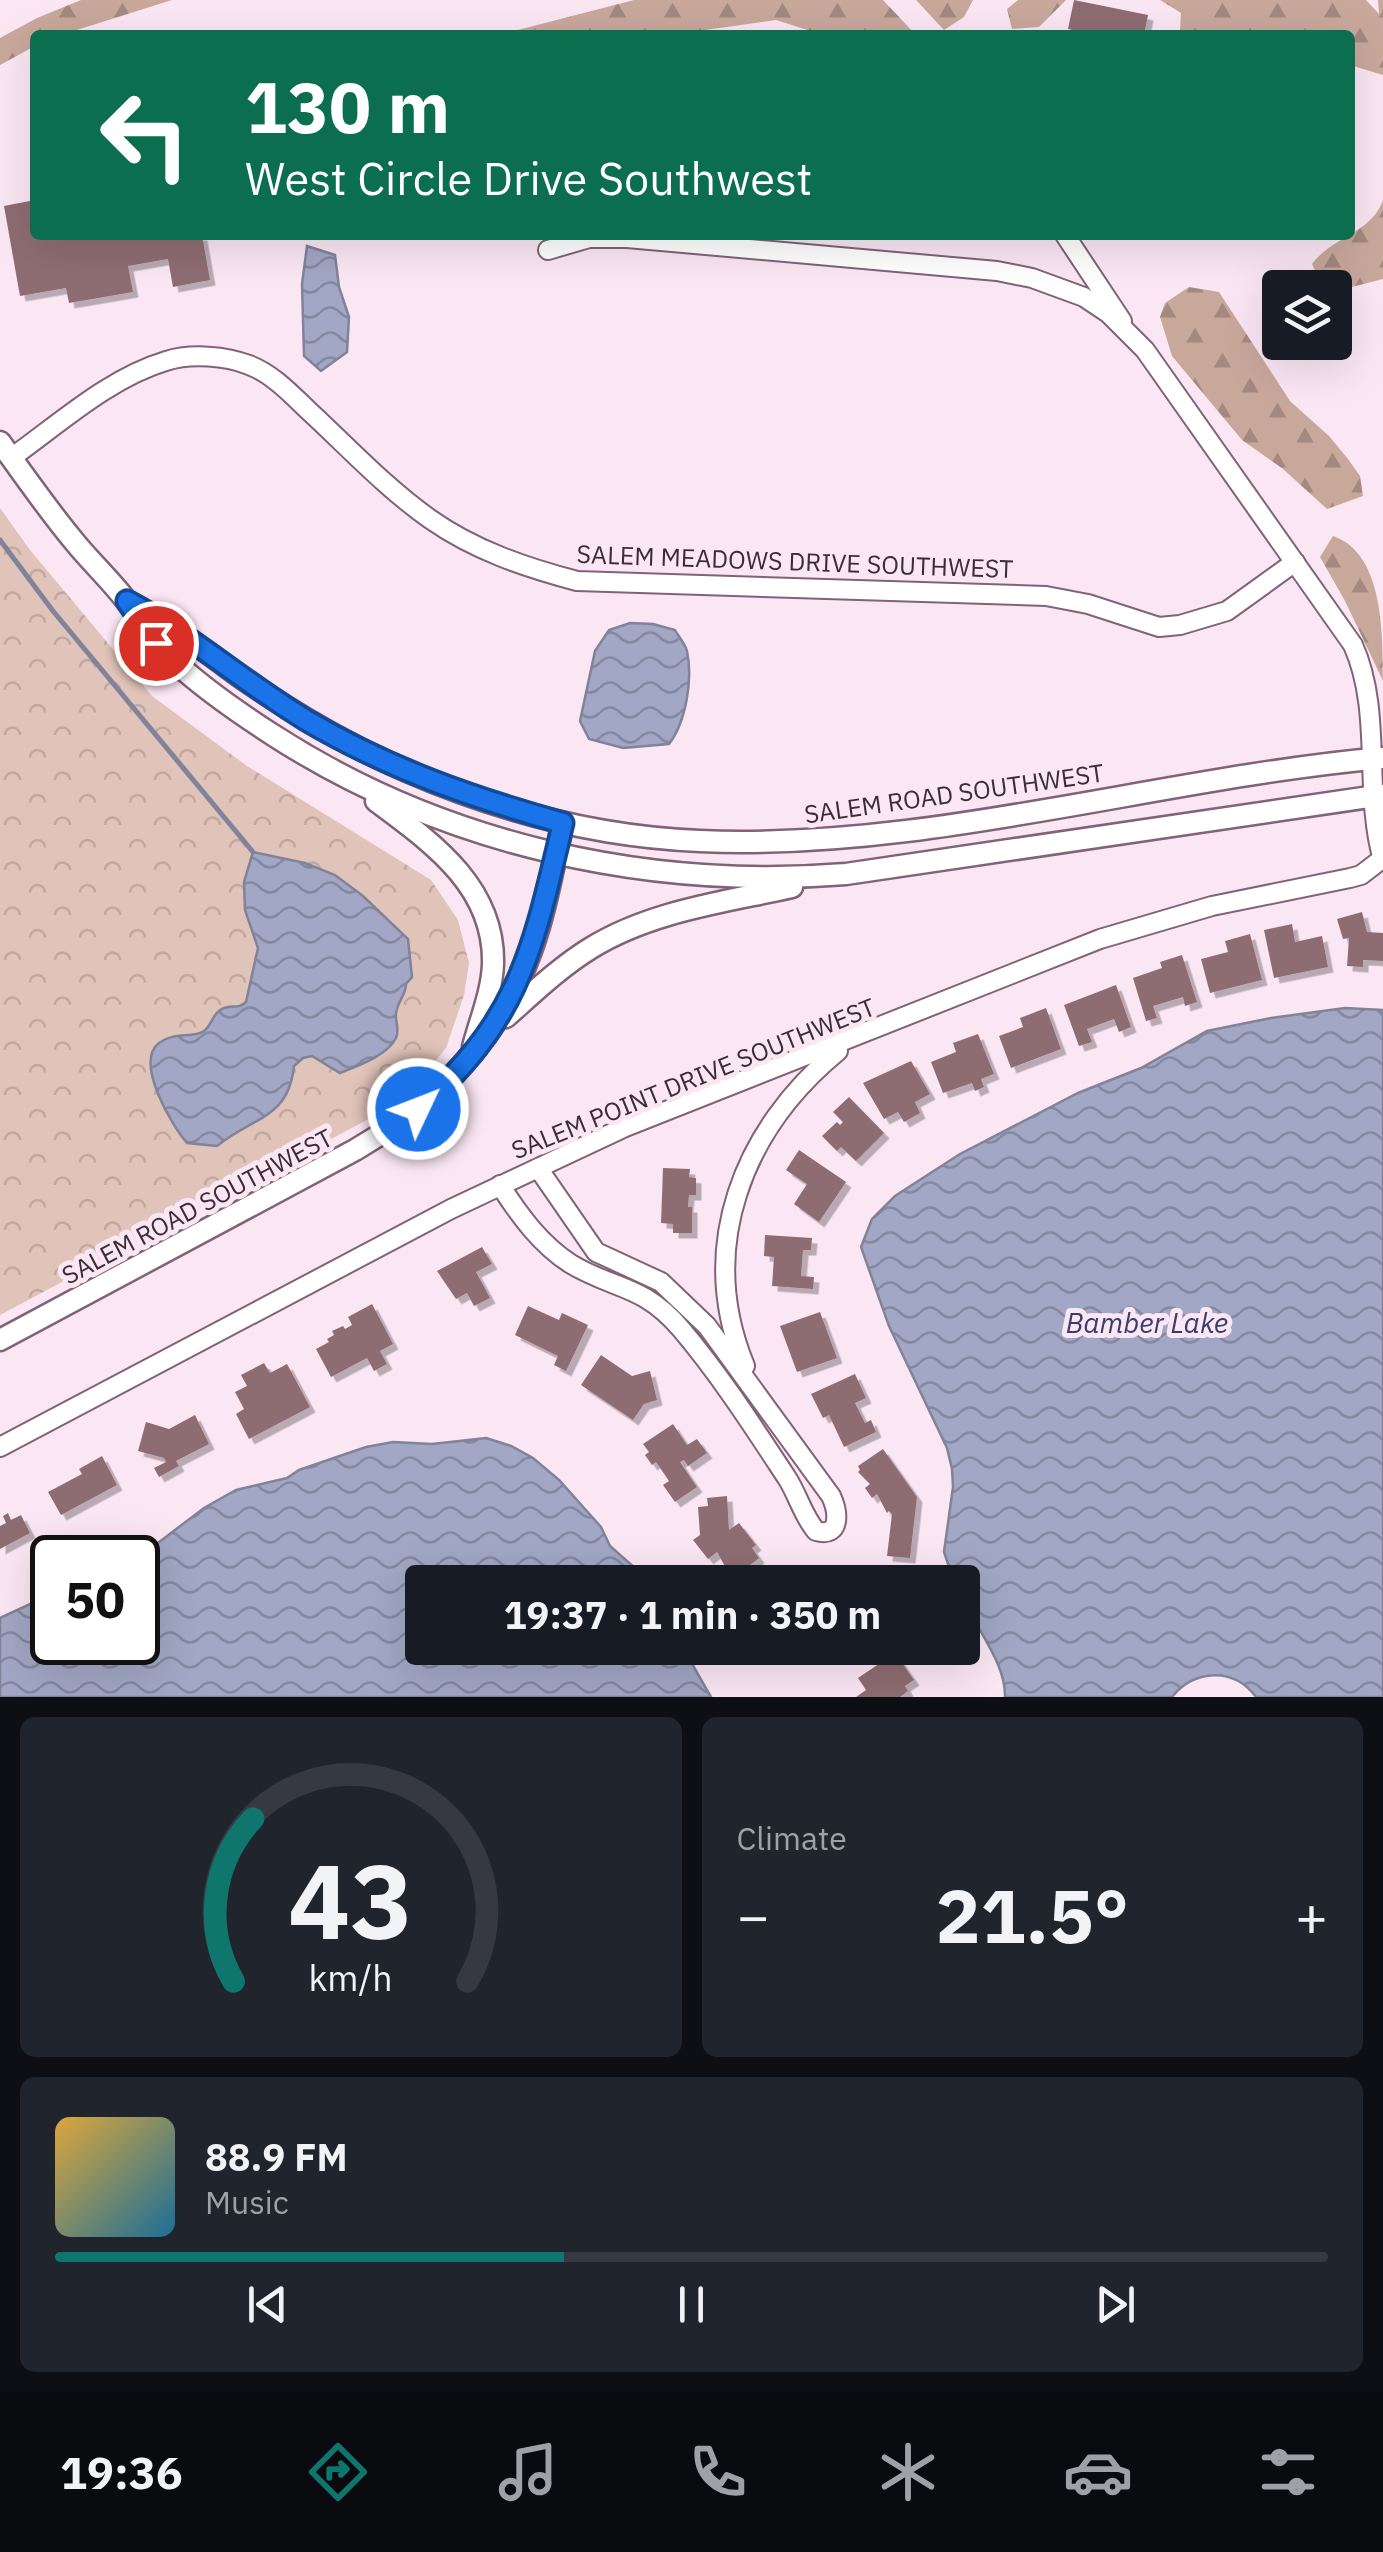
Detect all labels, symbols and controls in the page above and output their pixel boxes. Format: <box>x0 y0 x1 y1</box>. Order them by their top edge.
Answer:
text: 130 m <box>245 61 450 152</box>
icon: left <box>80 70 210 200</box>
text: West Circle Drive Southwest <box>245 149 812 207</box>
map controls <box>1262 270 1352 360</box>
button: layers <box>1262 270 1352 360</box>
street label: SALEM MEADOWS DRIVE SOUTHWEST <box>576 537 1014 585</box>
pin <box>114 601 199 686</box>
icon: arrive <box>129 616 184 671</box>
street label: SALEM ROAD SOUTHWEST <box>802 756 1106 830</box>
street label: SALEM POINT DRIVE SOUTHWEST <box>506 990 880 1166</box>
position arrow <box>366 1057 470 1161</box>
street label: SALEM ROAD SOUTHWEST <box>56 1121 338 1291</box>
water label: Bamber Lake <box>1066 1304 1228 1341</box>
speed limit sign: 50 <box>30 1535 160 1665</box>
text: 19:37 · 1 min · 350 m <box>504 1590 881 1639</box>
text: Climate <box>737 1817 847 1859</box>
text: 43 <box>288 1832 413 1968</box>
text: 21.5° <box>935 1866 1129 1964</box>
text: − <box>737 1880 770 1951</box>
text: + <box>1295 1880 1328 1951</box>
text: km/h <box>309 1954 393 2001</box>
text: 88.9 FM <box>205 2132 348 2181</box>
text: Music <box>205 2181 289 2223</box>
icon: previous <box>240 2277 295 2332</box>
icon: pause <box>664 2277 719 2332</box>
icon: next <box>1088 2277 1143 2332</box>
icon: directions <box>303 2437 373 2507</box>
icon: music <box>493 2437 563 2507</box>
icon: phone <box>683 2437 753 2507</box>
icon: climate <box>873 2437 943 2507</box>
icon: car <box>1063 2437 1133 2507</box>
icon: filters <box>1253 2437 1323 2507</box>
text: 19:36 <box>60 2443 183 2501</box>

